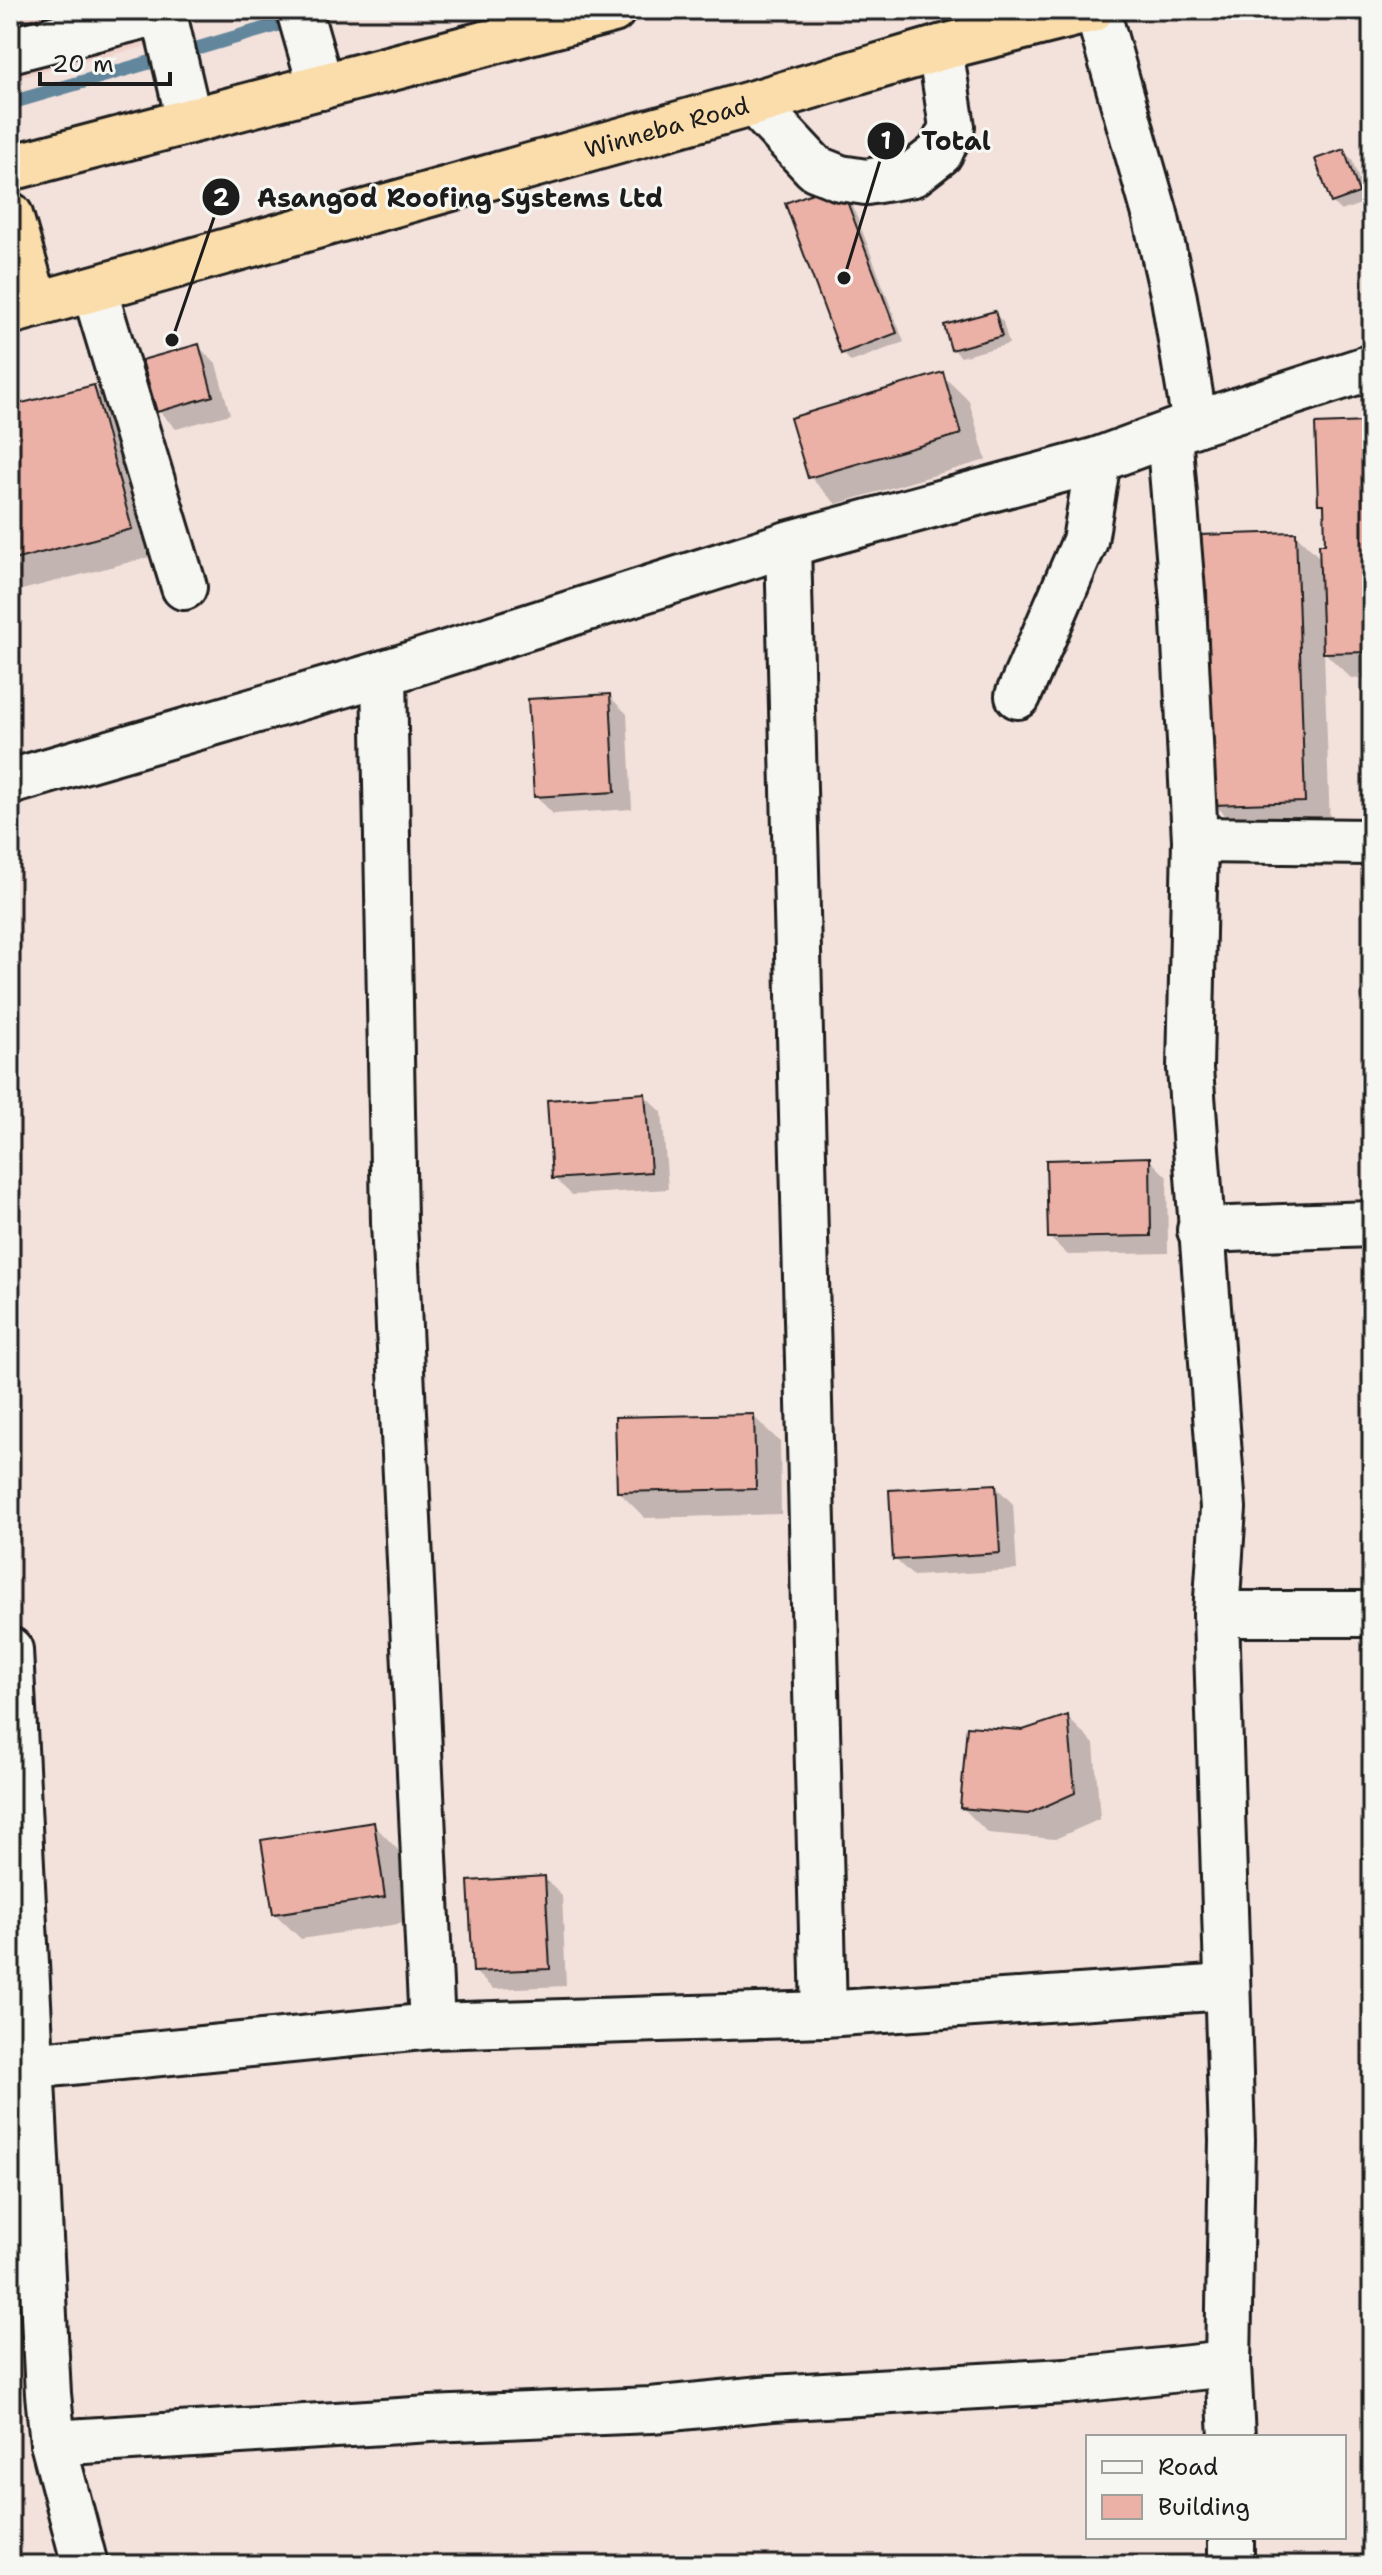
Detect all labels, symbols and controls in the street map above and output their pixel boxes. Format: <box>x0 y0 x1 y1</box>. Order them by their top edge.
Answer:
scale bar <box>40 36 170 86</box>
text: 20 m <box>52 48 114 80</box>
street label: Winneba Road <box>581 89 753 166</box>
callout: Total <box>866 116 1007 166</box>
text: Total <box>921 123 991 158</box>
text: 1 <box>881 125 891 157</box>
callout: Asangod Roofing Systems Ltd <box>201 172 679 222</box>
text: Asangod Roofing Systems Ltd <box>257 180 663 215</box>
text: 2 <box>213 182 230 214</box>
legend <box>1086 2435 1346 2539</box>
text: Road <box>1158 2451 1218 2483</box>
text: Building <box>1158 2491 1250 2523</box>

